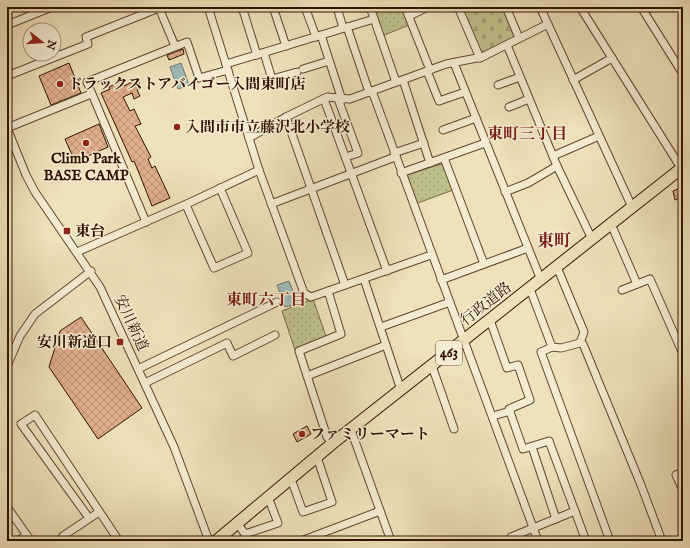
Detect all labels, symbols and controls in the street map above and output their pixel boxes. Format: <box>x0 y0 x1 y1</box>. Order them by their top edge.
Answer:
north arrow <box>22 22 62 62</box>
text: N <box>42 37 59 52</box>
place label: ドラックストアバイゴー入間東町店 <box>68 75 305 94</box>
marker: ドラックストアバイゴー入間東町店 <box>55 79 65 89</box>
place label: 入間市市立藤沢北小学校 <box>185 118 350 137</box>
marker: 入間市市立藤沢北小学校 <box>172 122 182 132</box>
district label: 東町三丁目 <box>487 125 567 145</box>
marker: Climb Park BASE CAMP <box>81 138 91 148</box>
place label: Climb Park BASE CAMP <box>44 149 129 185</box>
place label: 東台 <box>75 222 105 241</box>
marker: 東台 <box>62 226 72 236</box>
district label: 東町 <box>537 231 571 252</box>
street label: 行政道路 <box>457 278 515 330</box>
district label: 東町六丁目 <box>226 291 306 311</box>
street label: 安川新道 <box>110 292 152 354</box>
place label: 安川新道口 <box>37 333 112 352</box>
marker: 安川新道口 <box>115 337 125 347</box>
road number: 463 <box>436 341 462 365</box>
place label: ファミリーマート <box>310 425 430 444</box>
marker: ファミリーマート <box>297 429 307 439</box>

